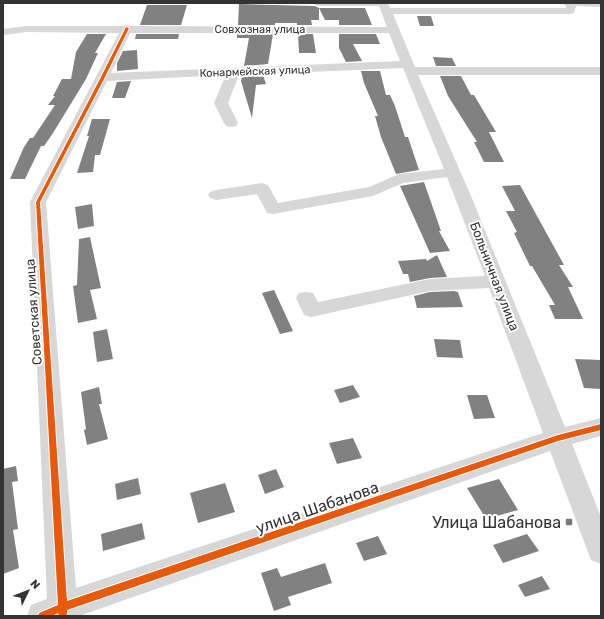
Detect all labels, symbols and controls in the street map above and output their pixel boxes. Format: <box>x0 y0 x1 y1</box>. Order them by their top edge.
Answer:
street label: Совхозная улица <box>215 23 305 36</box>
street label: Конармейская улица <box>199 63 311 80</box>
street label: Больничная улица <box>467 220 522 333</box>
street label: Советская улица <box>22 258 45 366</box>
street label: улица Шабанова <box>253 477 381 537</box>
place label: Улица Шабанова <box>432 513 561 532</box>
marker: Улица Шабанова <box>564 517 574 527</box>
north arrow <box>8 571 48 611</box>
text: N <box>27 577 42 592</box>

